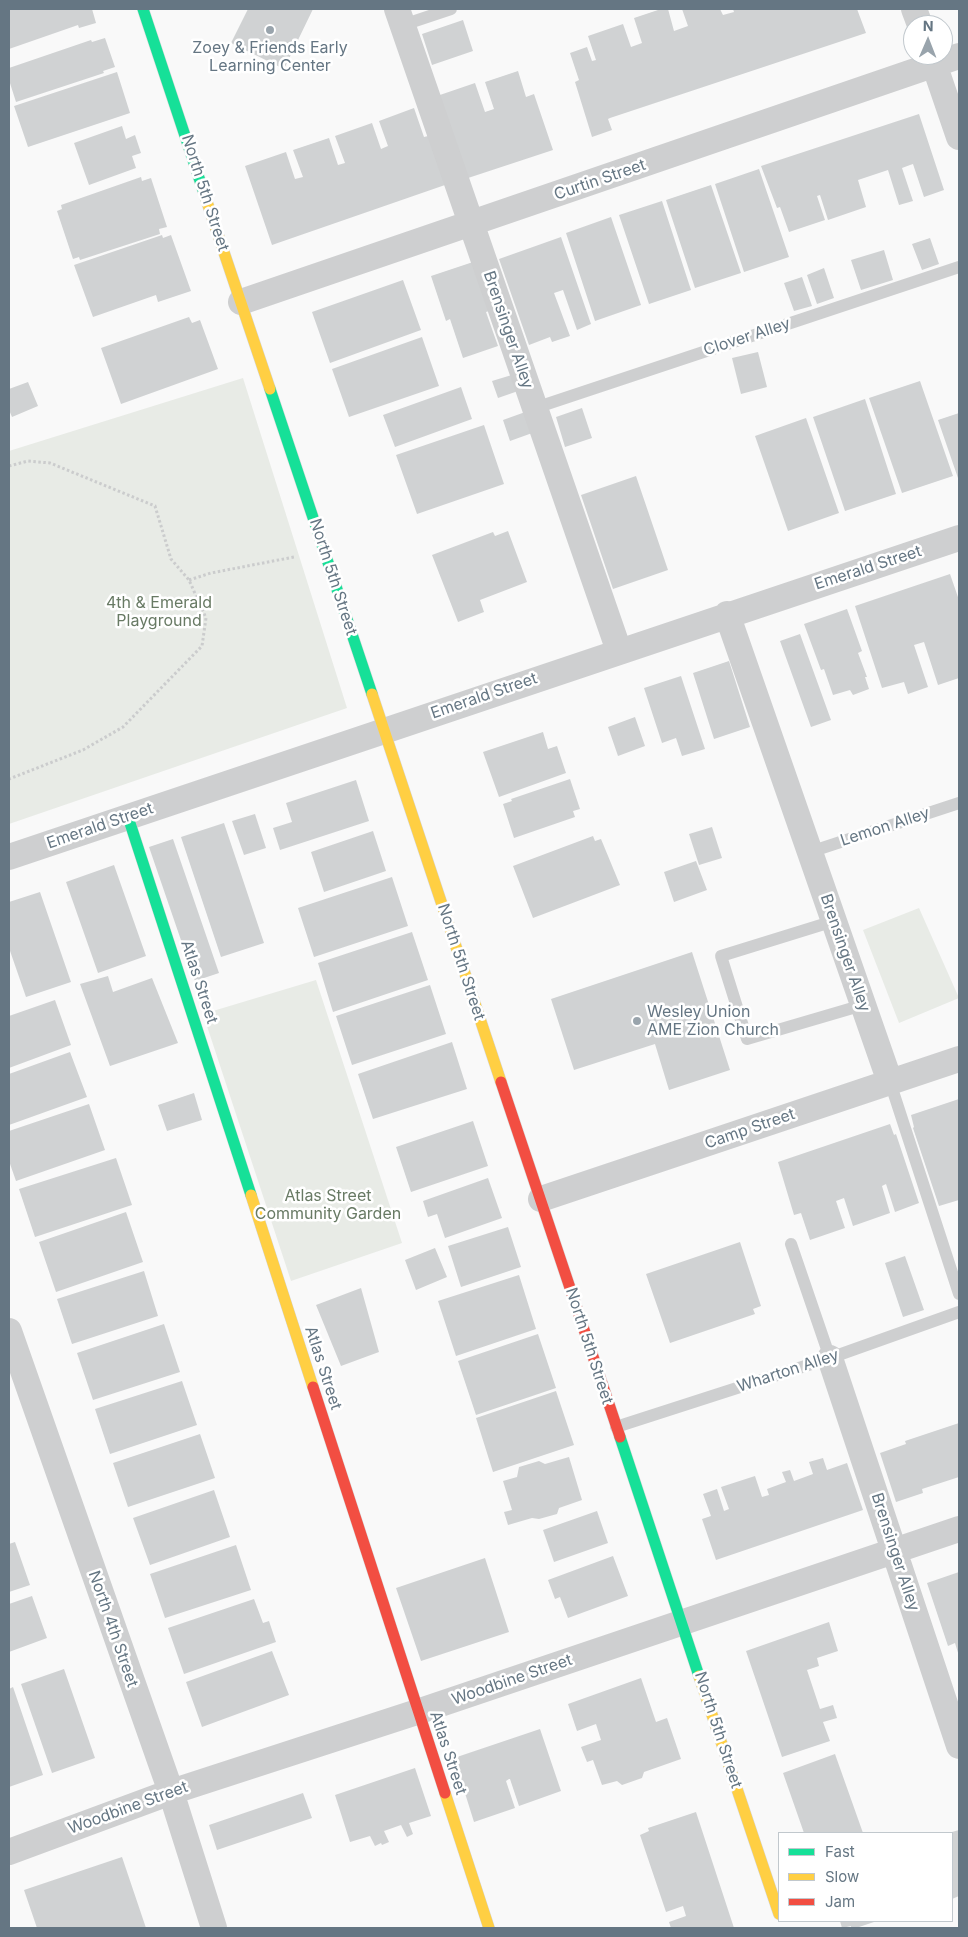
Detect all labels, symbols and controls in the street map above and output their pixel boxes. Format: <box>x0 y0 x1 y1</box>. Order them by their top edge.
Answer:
north arrow <box>903 15 953 65</box>
text: N <box>923 17 934 34</box>
marker: Zoey & Friends Early Learning Center <box>264 24 276 36</box>
place label: Zoey & Friends Early Learning Center <box>192 38 348 76</box>
street label: North 5th Street <box>177 132 233 254</box>
street label: Curtin Street <box>552 155 648 205</box>
street label: Brensinger Alley <box>479 269 537 391</box>
street label: Clover Alley <box>701 314 793 360</box>
street label: North 5th Street <box>305 516 361 638</box>
street label: Emerald Street <box>812 542 924 594</box>
park label: 4th & Emerald Playground <box>106 593 212 631</box>
street label: Emerald Street <box>428 669 540 723</box>
street label: Emerald Street <box>44 799 156 853</box>
street label: Lemon Alley <box>838 804 932 850</box>
street label: Brensinger Alley <box>816 892 874 1014</box>
street label: North 5th Street <box>433 901 489 1023</box>
street label: Atlas Street <box>176 938 222 1026</box>
place label: Wesley Union AME Zion Church <box>647 1002 779 1040</box>
marker: Wesley Union AME Zion Church <box>631 1015 643 1027</box>
street label: Camp Street <box>702 1105 798 1153</box>
park label: Atlas Street Community Garden <box>255 1186 401 1224</box>
street label: North 5th Street <box>561 1285 617 1407</box>
street label: Atlas Street <box>300 1324 346 1412</box>
street label: Wharton Alley <box>735 1346 841 1396</box>
street label: Brensinger Alley <box>867 1490 923 1614</box>
street label: North 4th Street <box>84 1568 142 1690</box>
street label: Woodbine Street <box>449 1650 575 1710</box>
street label: North 5th Street <box>690 1669 746 1791</box>
street label: Atlas Street <box>425 1709 471 1797</box>
street label: Woodbine Street <box>65 1777 191 1839</box>
legend <box>778 1832 953 1922</box>
text: Fast <box>825 1842 855 1861</box>
text: Slow <box>825 1867 859 1886</box>
text: Jam <box>825 1892 855 1911</box>

